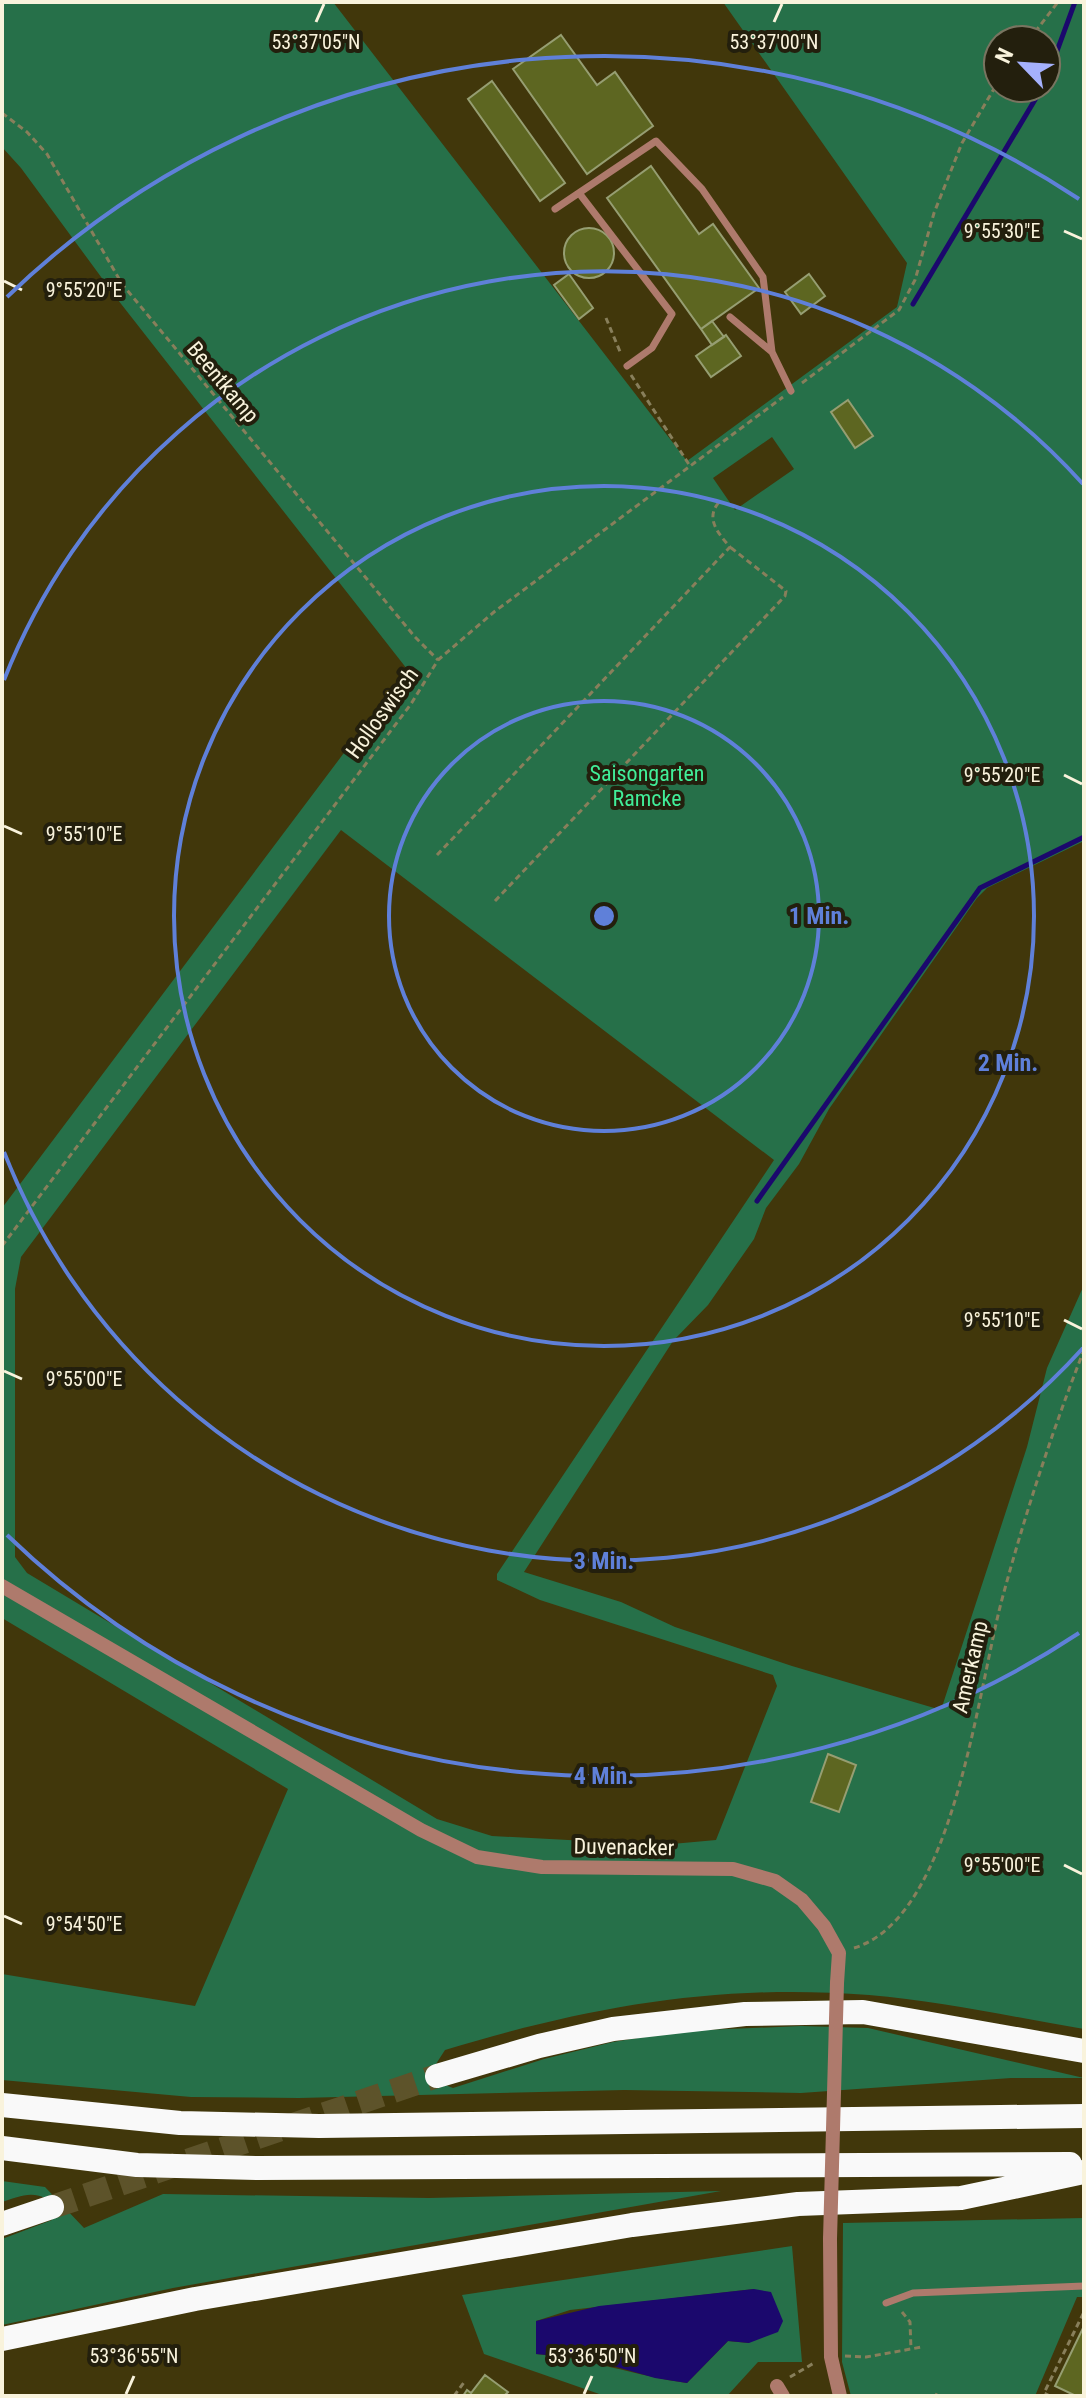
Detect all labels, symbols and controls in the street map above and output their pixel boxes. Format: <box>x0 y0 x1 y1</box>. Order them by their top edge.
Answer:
north arrow <box>982 24 1062 104</box>
text: 53°37'05"N <box>271 30 361 54</box>
text: 53°37'00"N <box>729 30 819 54</box>
text: N <box>990 44 1019 67</box>
text: 9°55'30"E <box>964 219 1040 243</box>
text: 9°55'20"E <box>46 278 122 302</box>
street label: Beentkamp <box>182 337 264 427</box>
street label: Holloswisch <box>341 663 423 763</box>
park label: Saisongarten Ramcke <box>590 761 704 811</box>
text: 9°55'20"E <box>964 763 1040 787</box>
text: 9°55'10"E <box>46 822 122 846</box>
centre of rings <box>590 902 618 930</box>
text: 1 Min. <box>789 902 849 930</box>
text: 2 Min. <box>978 1049 1038 1077</box>
text: 9°55'10"E <box>964 1308 1040 1332</box>
text: 9°55'00"E <box>46 1367 122 1391</box>
text: 3 Min. <box>574 1547 634 1575</box>
street label: Amerkamp <box>947 1618 993 1716</box>
text: 4 Min. <box>574 1762 634 1790</box>
street label: Duvenacker <box>573 1834 675 1860</box>
text: 9°55'00"E <box>964 1853 1040 1877</box>
text: 9°54'50"E <box>46 1912 122 1936</box>
text: 53°36'55"N <box>89 2344 179 2368</box>
text: 53°36'50"N <box>547 2344 637 2368</box>

